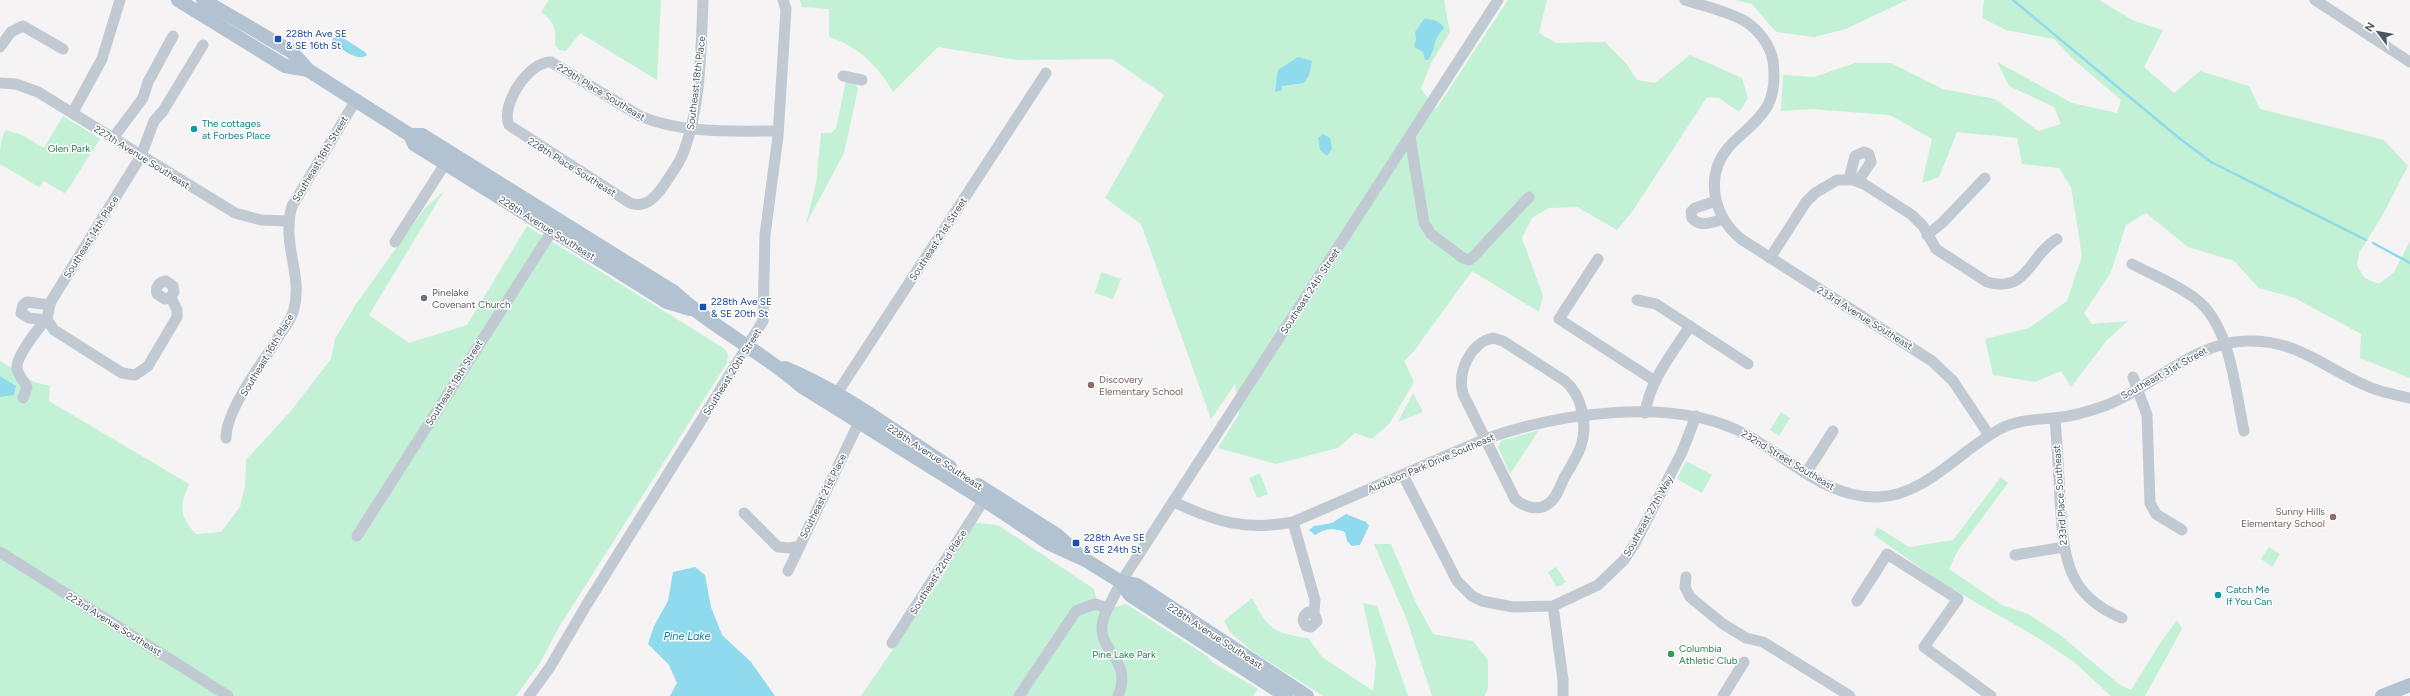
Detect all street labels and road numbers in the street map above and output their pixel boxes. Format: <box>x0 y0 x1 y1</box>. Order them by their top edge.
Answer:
street label: Southeast 18th Place <box>684 35 708 131</box>
street label: 229th Place Southeast <box>554 60 648 124</box>
street label: Southeast 16th Street <box>289 113 351 204</box>
street label: 227th Avenue Southeast <box>92 122 193 192</box>
street label: 228th Place Southeast <box>526 135 619 200</box>
street label: Southeast 14th Place <box>60 193 122 281</box>
street label: 228th Avenue Southeast <box>496 193 598 263</box>
street label: Southeast 21st Street <box>906 195 970 283</box>
street label: Southeast 24th Street <box>1277 245 1343 336</box>
street label: 233rd Avenue Southeast <box>1815 283 1915 353</box>
street label: Southeast 16th Place <box>237 311 297 399</box>
street label: Southeast 20th Street <box>700 326 764 418</box>
street label: Southeast 18th Street <box>422 338 486 428</box>
street label: Southeast 31st Street <box>2118 344 2210 402</box>
street label: 228th Avenue Southeast <box>885 421 985 493</box>
street label: 232nd Street Southeast <box>1739 427 1837 493</box>
street label: Audubon Park Drive Southeast <box>1366 430 1497 496</box>
street label: 233rd Place Southeast <box>2050 444 2070 546</box>
street label: Southeast 21st Place <box>797 451 849 541</box>
street label: Southeast 27th Way <box>1620 473 1676 559</box>
street label: Southeast 22nd Place <box>907 527 970 617</box>
street label: 223rd Avenue Southeast <box>64 589 164 659</box>
street label: 228th Avenue Southeast <box>1165 600 1265 672</box>

